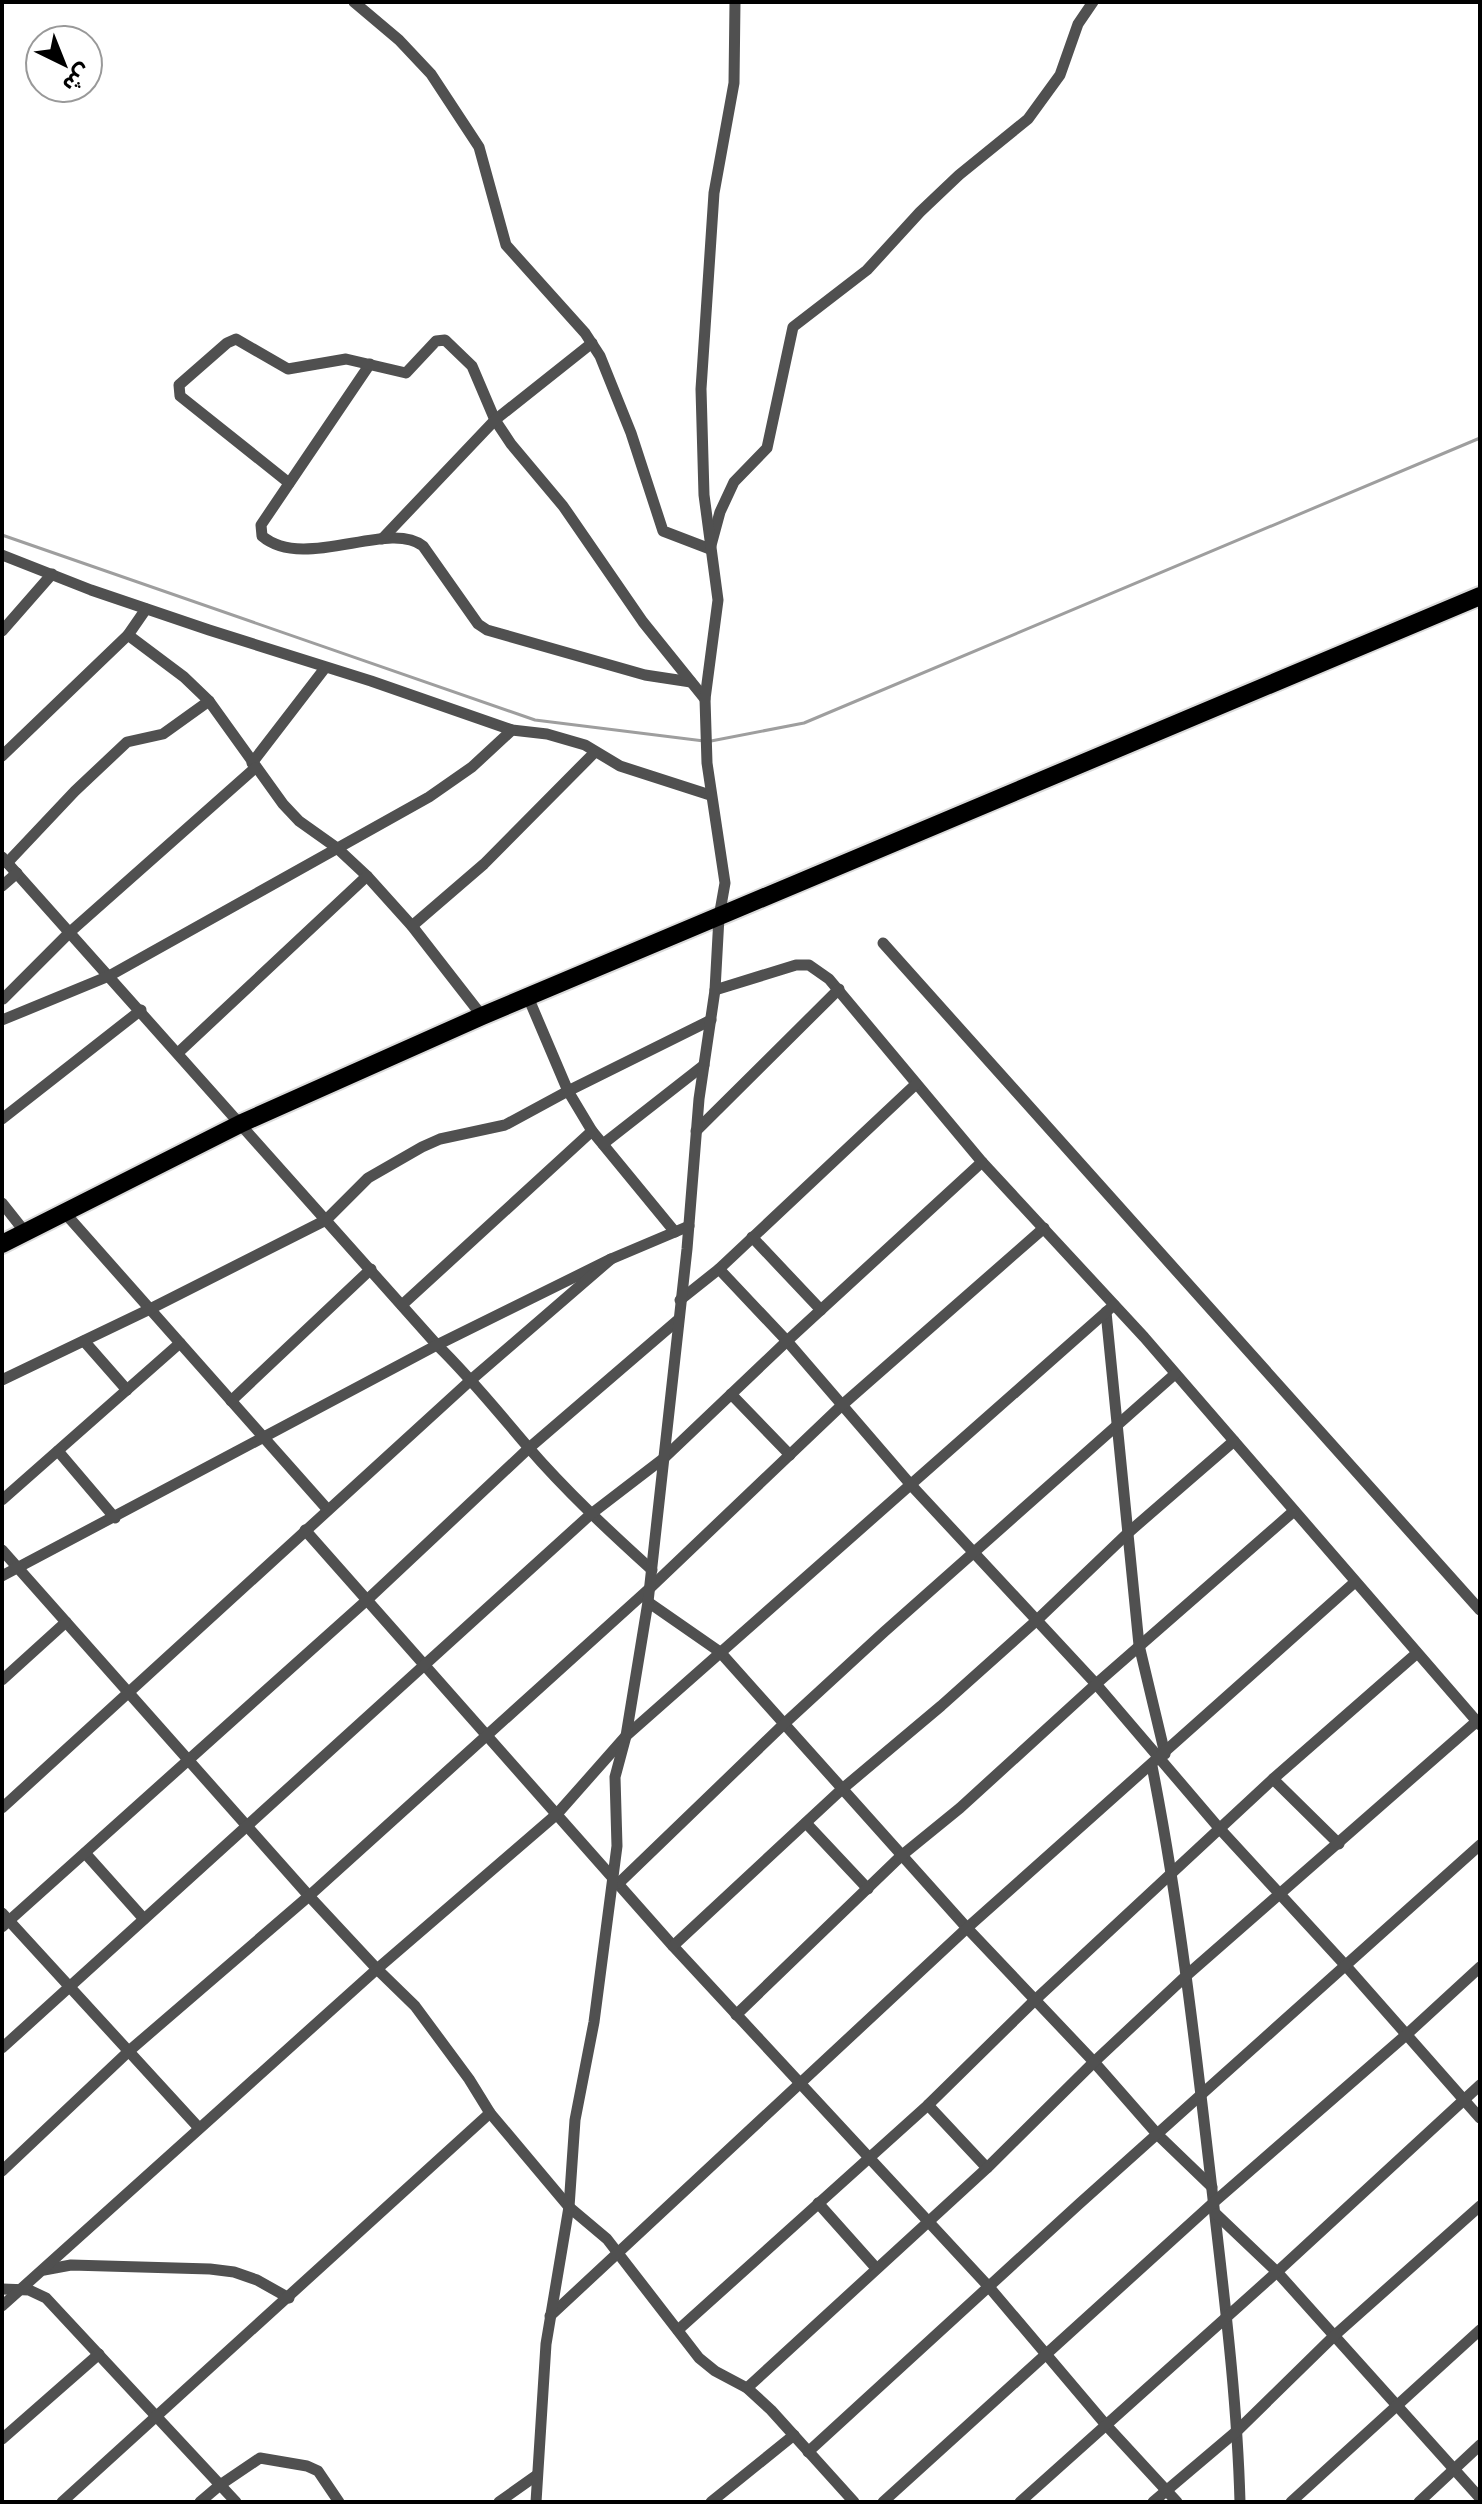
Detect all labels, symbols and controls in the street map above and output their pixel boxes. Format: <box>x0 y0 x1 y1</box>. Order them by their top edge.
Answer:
north arrow <box>24 24 104 104</box>
text: ش <box>58 59 98 99</box>

